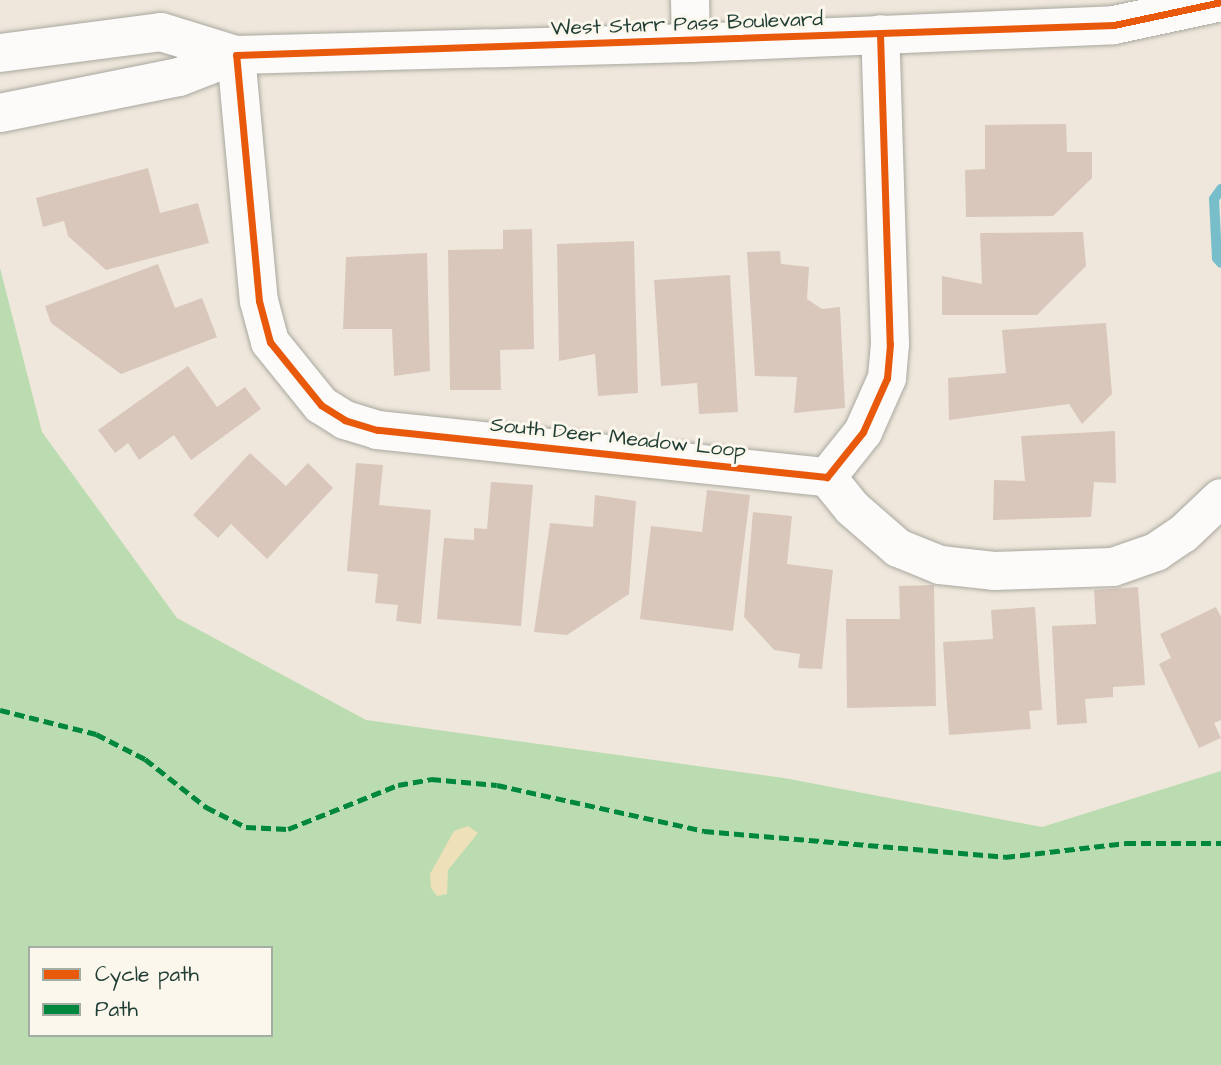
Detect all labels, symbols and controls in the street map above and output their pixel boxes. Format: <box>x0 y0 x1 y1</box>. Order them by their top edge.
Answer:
street label: West Starr Pass Boulevard <box>550 7 824 41</box>
street label: South Deer Meadow Loop <box>489 412 747 464</box>
legend <box>28 946 273 1037</box>
text: Cycle path <box>95 960 199 989</box>
text: Path <box>95 995 138 1024</box>

